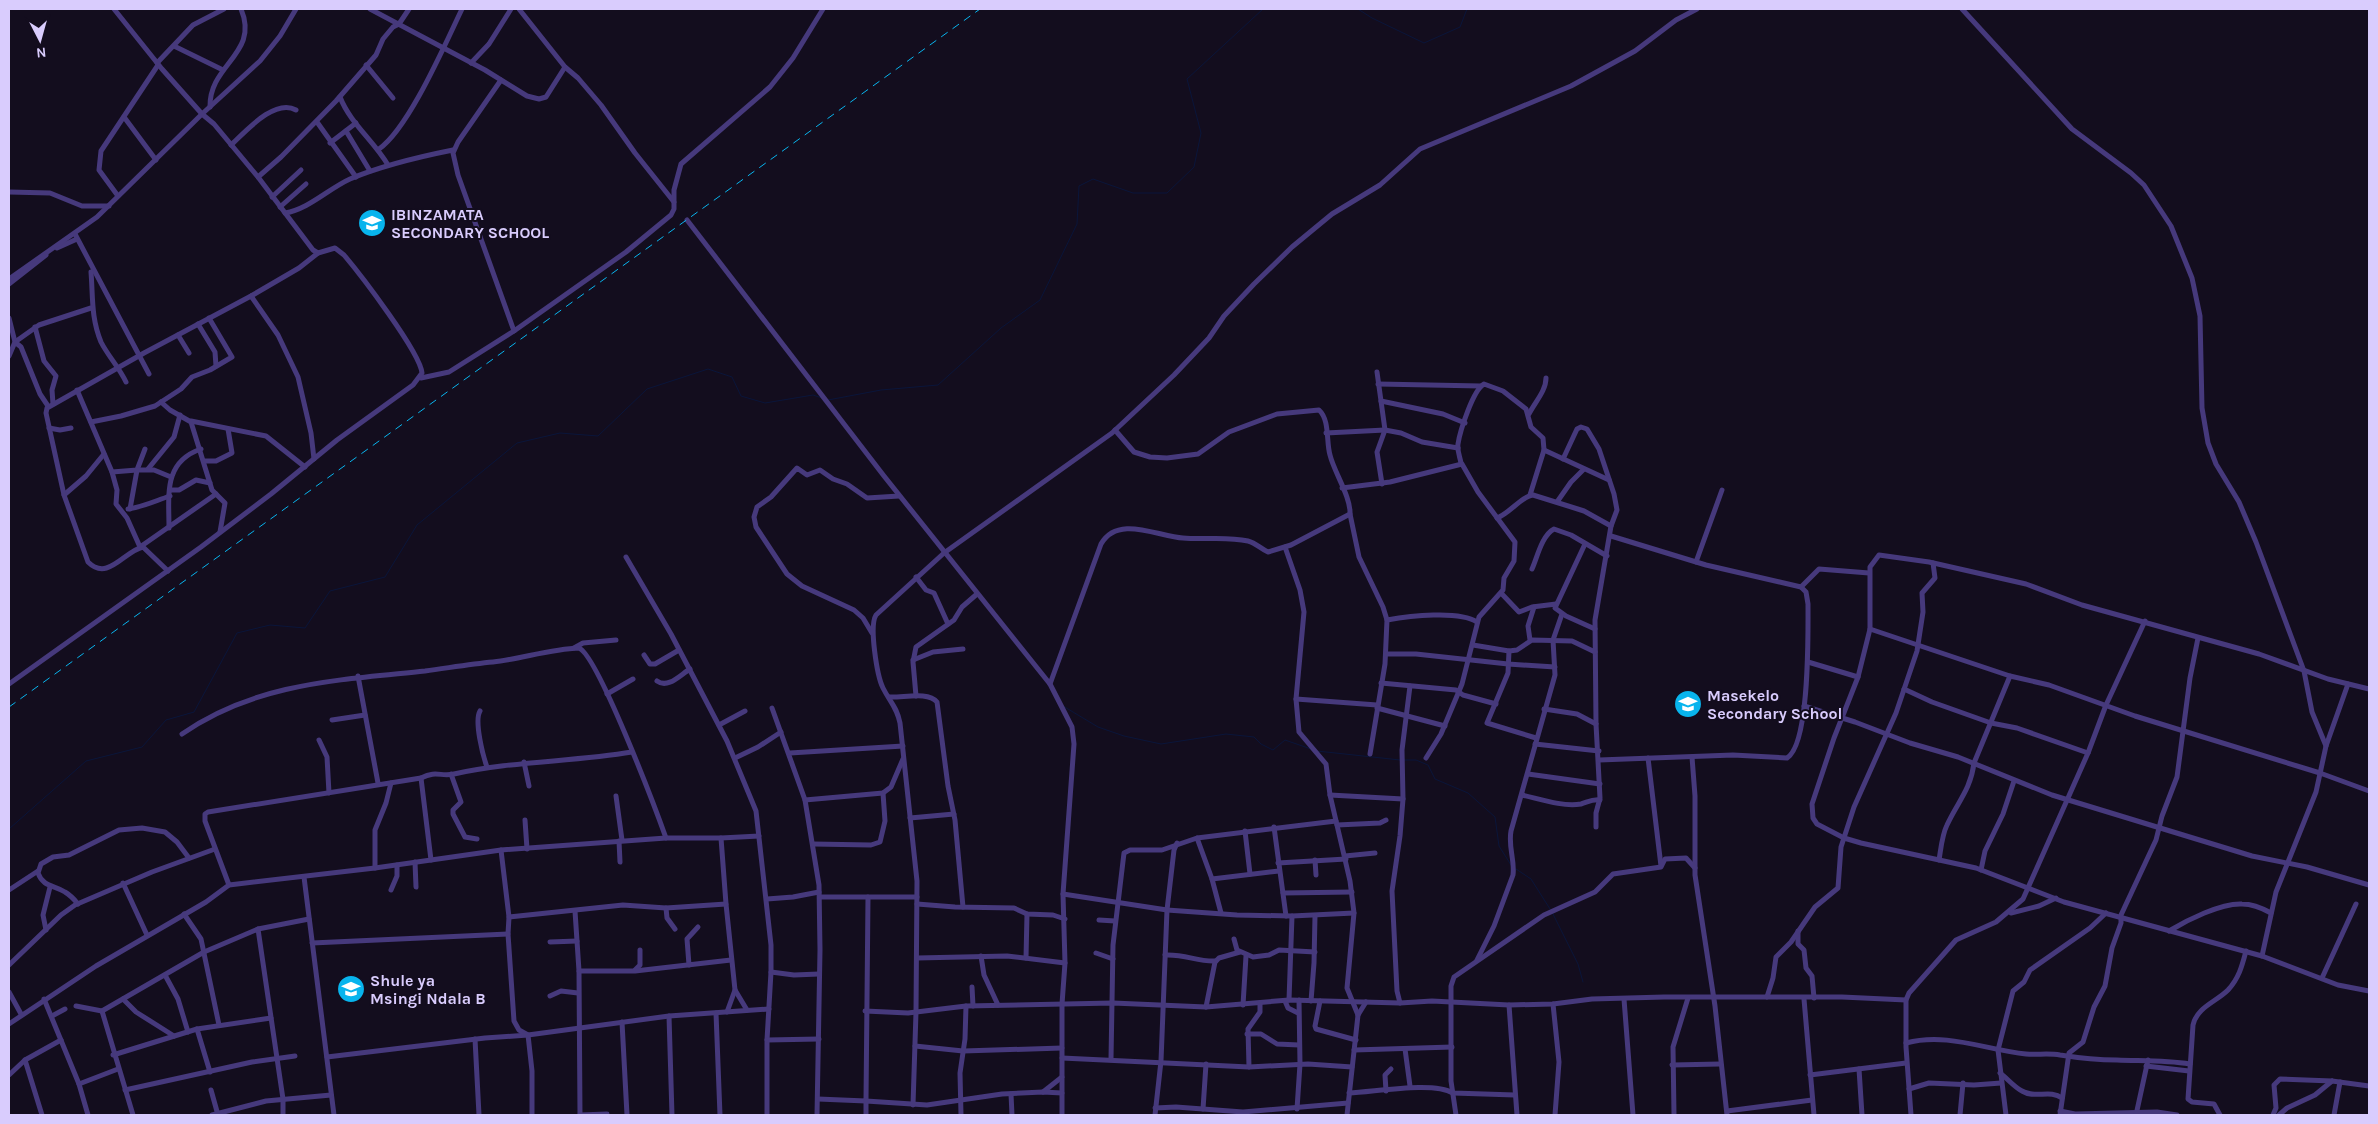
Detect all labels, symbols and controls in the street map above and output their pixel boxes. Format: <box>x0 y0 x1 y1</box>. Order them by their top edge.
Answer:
north arrow <box>15 15 65 65</box>
text: N <box>35 43 47 61</box>
place label: IBINZAMATA SECONDARY SCHOOL <box>391 205 549 242</box>
school or university icon: IBINZAMATA SECONDARY SCHOOL <box>357 208 387 238</box>
place label: Masekelo Secondary School <box>1707 686 1842 723</box>
school or university icon: Masekelo Secondary School <box>1673 689 1703 719</box>
place label: Shule ya Msingi Ndala B <box>370 971 486 1008</box>
school or university icon: Shule ya Msingi Ndala B <box>336 974 366 1004</box>

